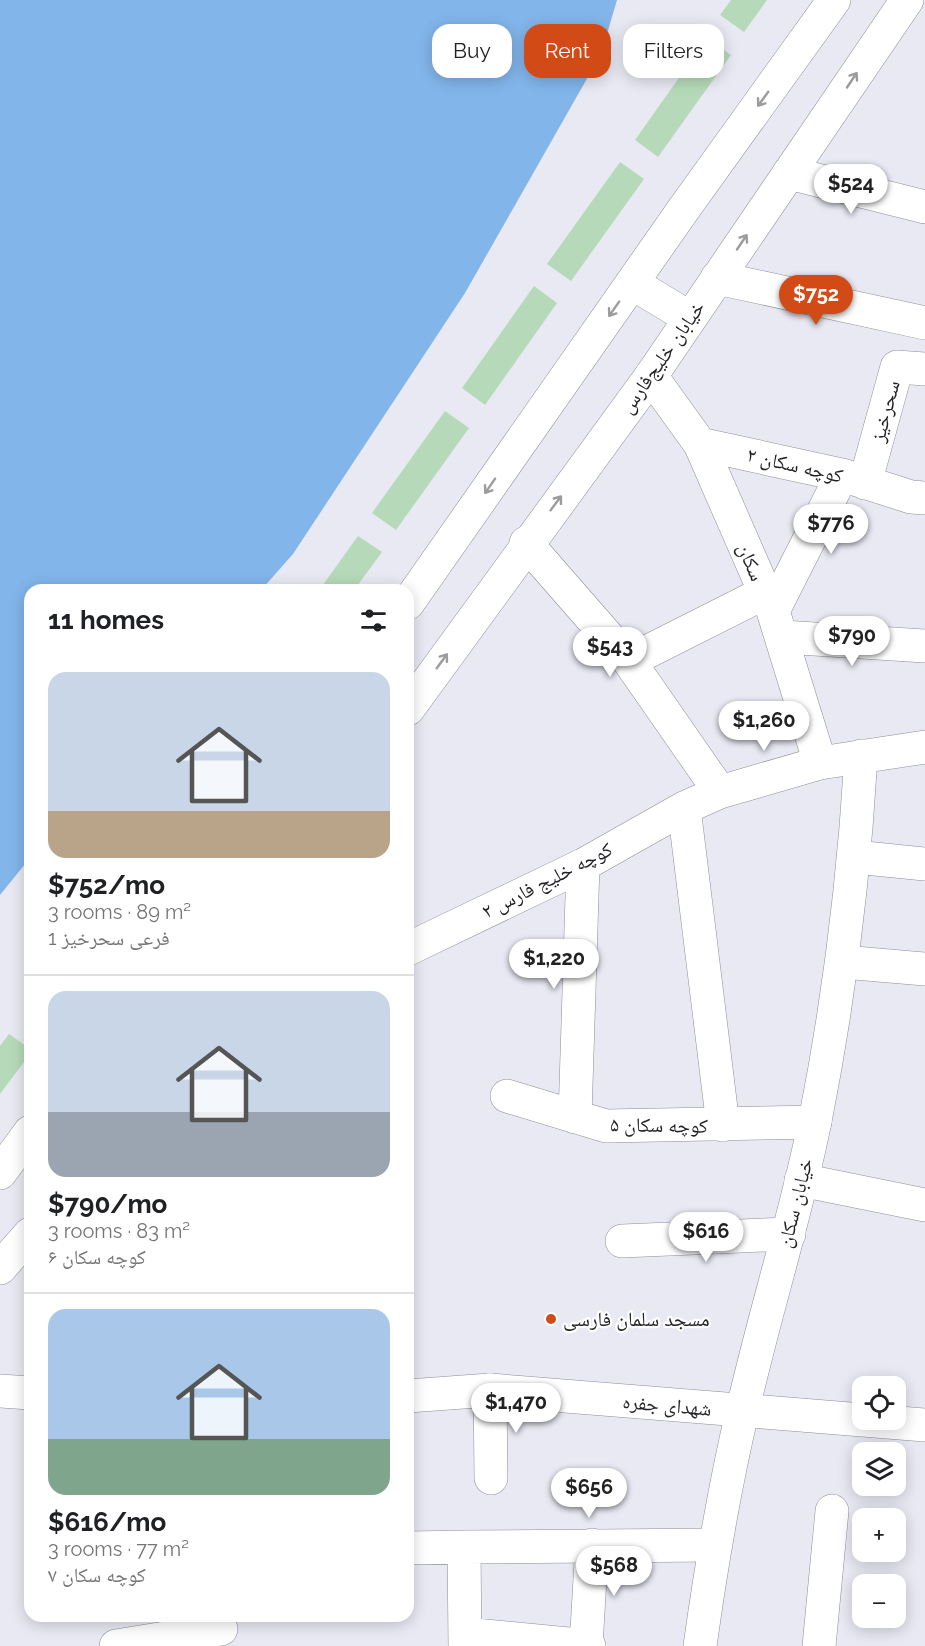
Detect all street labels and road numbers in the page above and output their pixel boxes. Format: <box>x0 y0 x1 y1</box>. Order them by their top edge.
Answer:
street label: خیابان خلیج‌فارس <box>614 296 711 419</box>
street label: سحرخیز <box>865 378 905 445</box>
street label: کوچه سکان ۲ <box>745 442 845 488</box>
street label: سکان <box>732 539 770 585</box>
street label: کوچه خلیج فارس ۲ <box>478 837 617 924</box>
street label: کوچه سکان ۵ <box>610 1112 708 1138</box>
street label: خیابان سکان <box>772 1155 818 1250</box>
street label: شهدای جفره <box>622 1389 712 1421</box>

